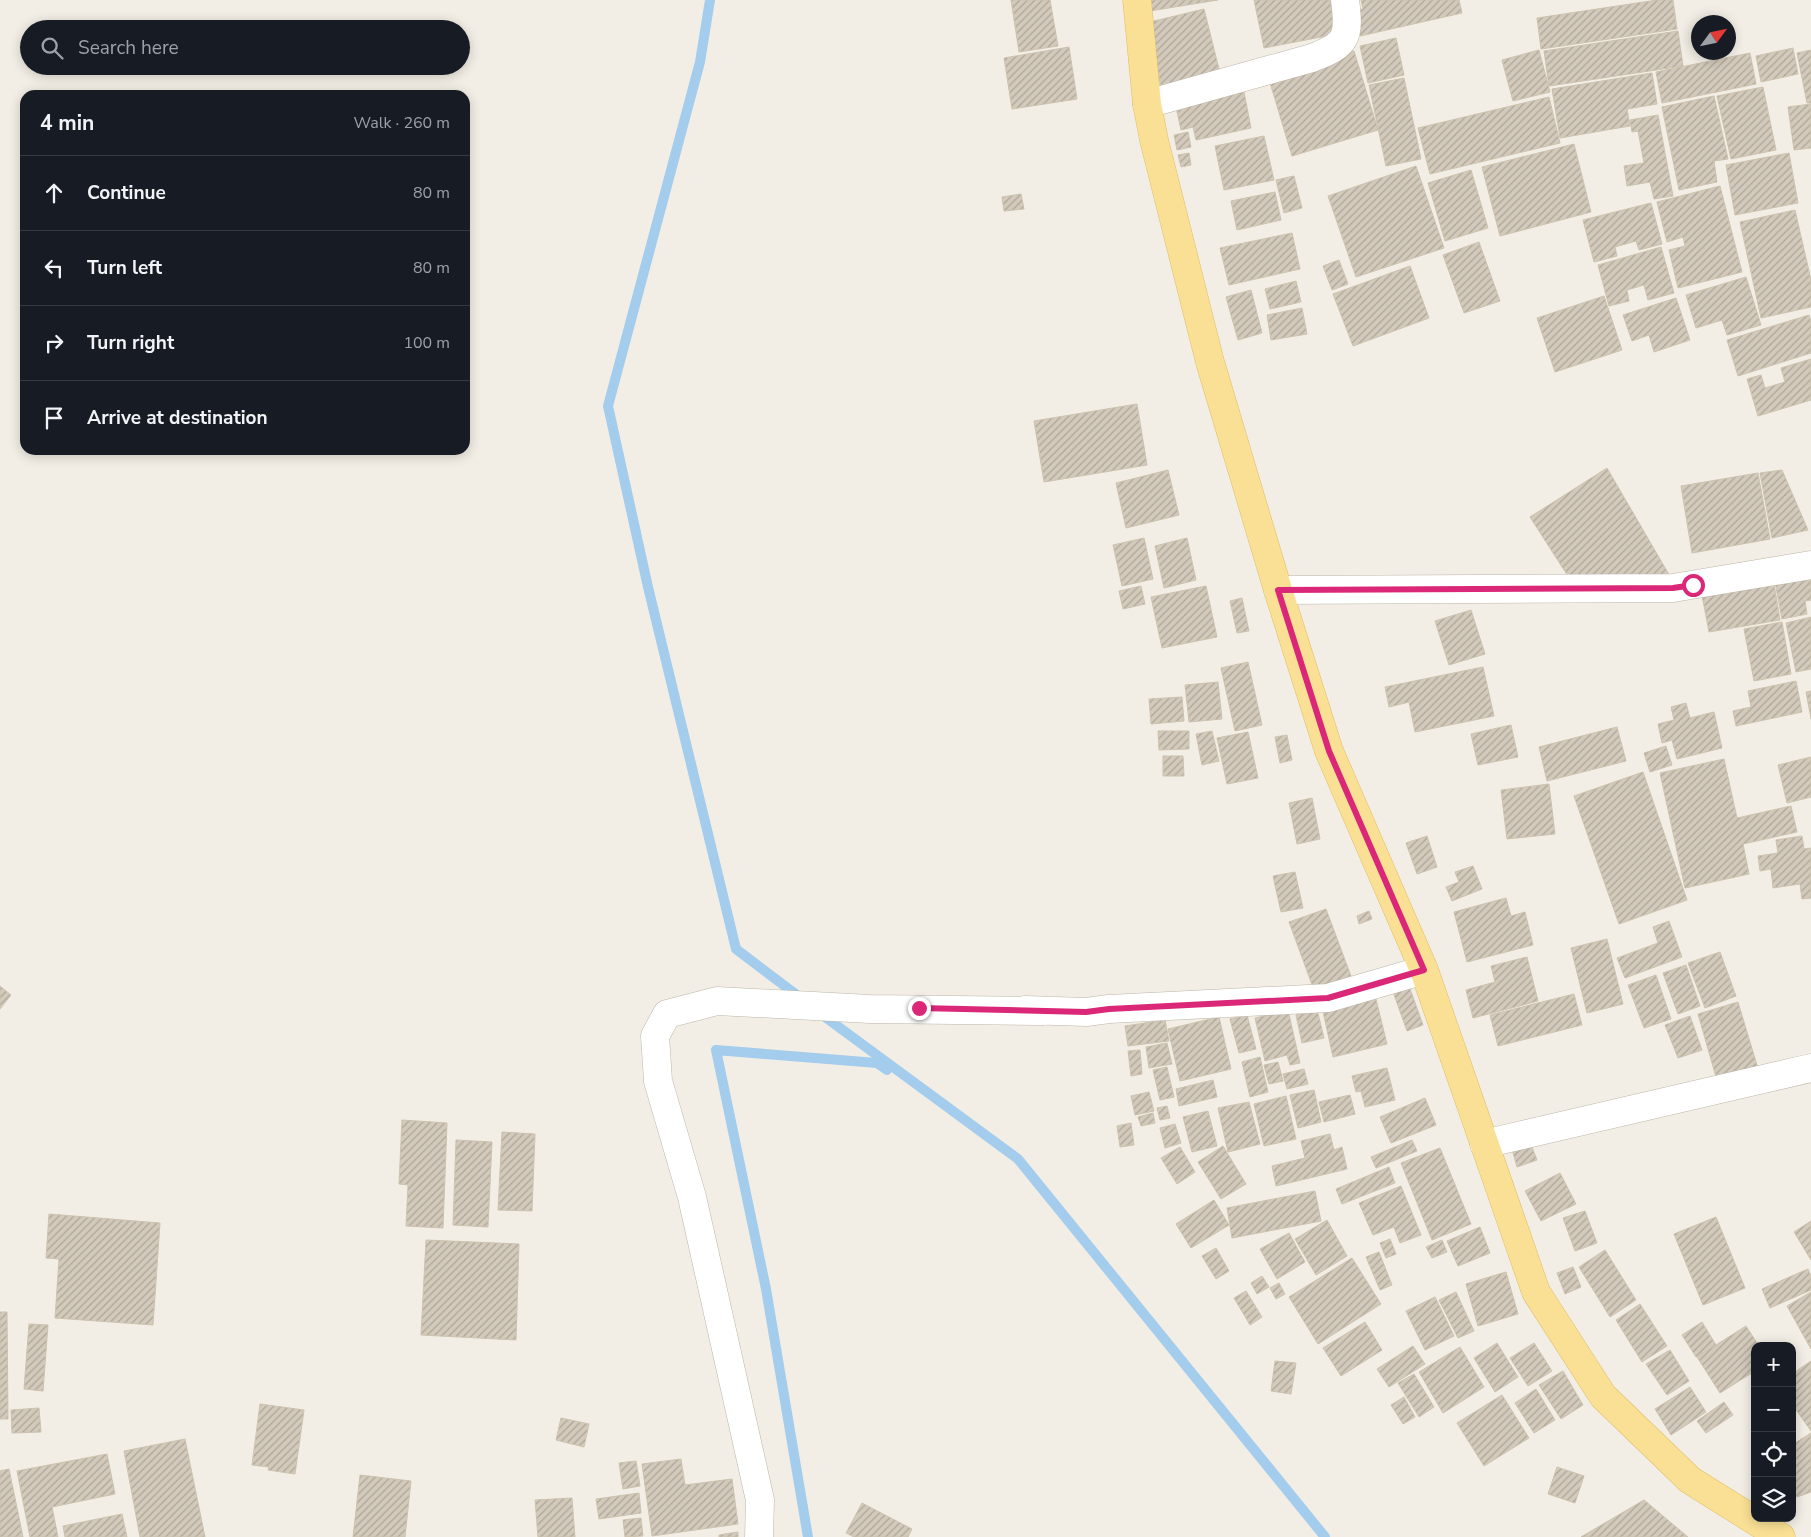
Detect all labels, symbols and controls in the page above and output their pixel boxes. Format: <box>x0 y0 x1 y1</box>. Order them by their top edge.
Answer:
north arrow <box>1691 15 1736 60</box>
search box <box>20 20 470 75</box>
icon: search <box>38 34 66 62</box>
text: Search here <box>78 35 179 61</box>
text: 4 min <box>40 109 94 137</box>
text: Walk · 260 m <box>354 112 450 134</box>
icon: ahead <box>40 179 68 207</box>
text: Continue <box>87 180 166 206</box>
text: 80 m <box>413 182 450 204</box>
icon: left <box>40 254 68 282</box>
text: Turn left <box>87 255 162 281</box>
text: 80 m <box>413 257 450 279</box>
icon: right <box>40 329 68 357</box>
text: Turn right <box>87 330 174 356</box>
text: 100 m <box>403 332 450 354</box>
icon: arrive <box>40 404 68 432</box>
text: Arrive at destination <box>87 405 268 431</box>
route start <box>1682 574 1705 597</box>
route end <box>908 997 931 1020</box>
map controls <box>1751 1342 1796 1522</box>
button: + <box>1751 1342 1796 1387</box>
button: − <box>1751 1387 1796 1432</box>
button: locate <box>1751 1432 1796 1477</box>
button: layers <box>1751 1477 1796 1522</box>

